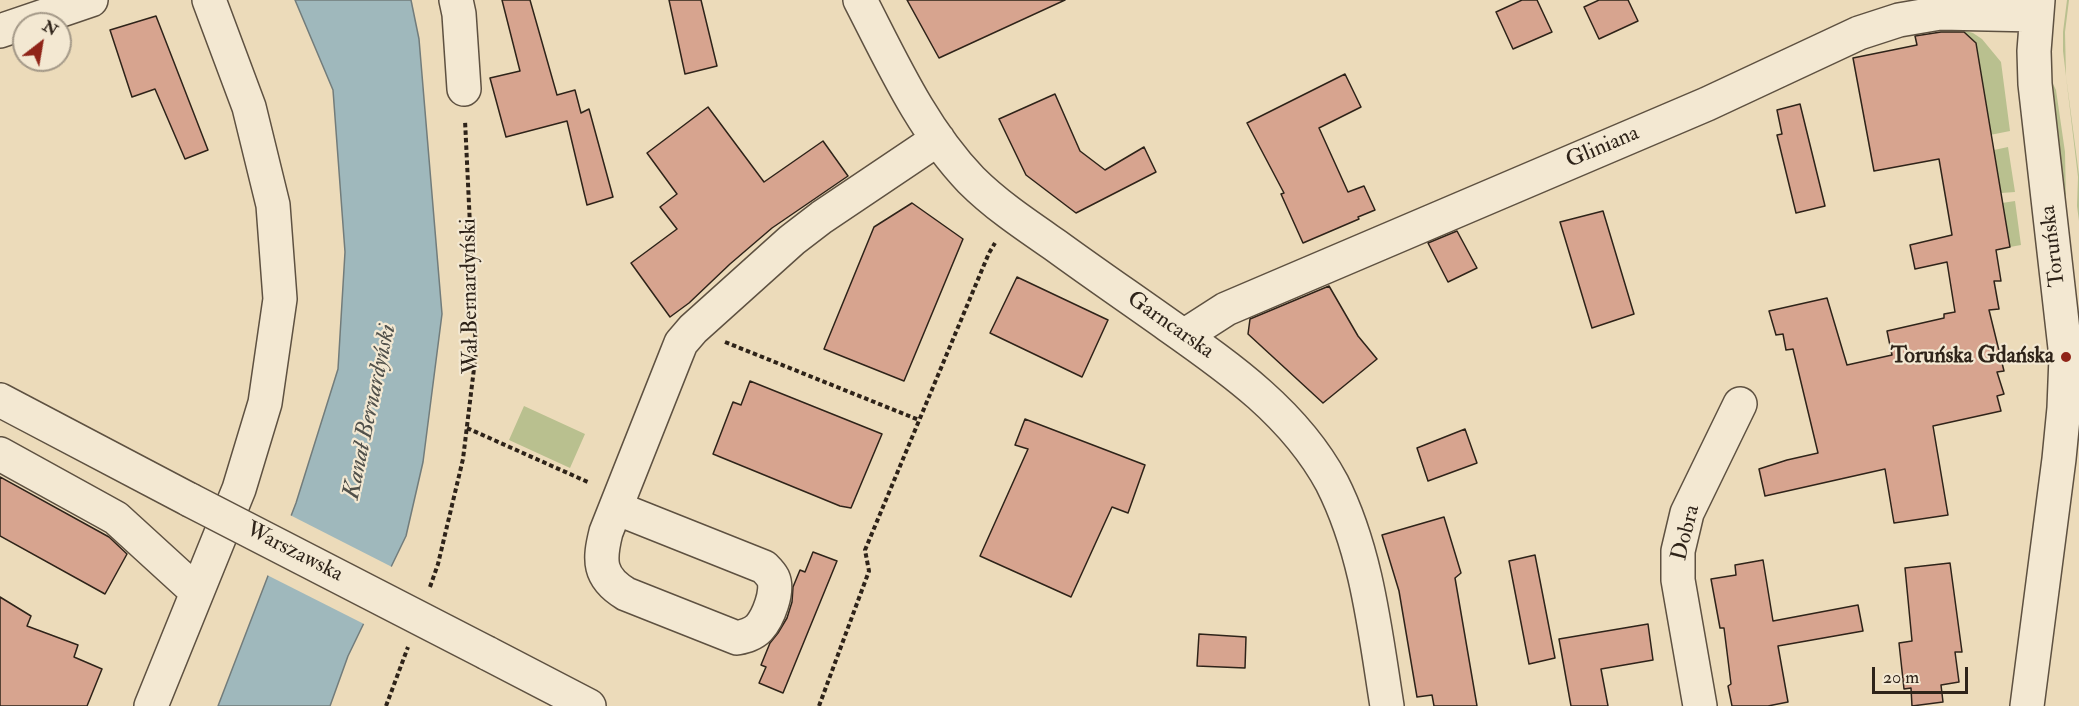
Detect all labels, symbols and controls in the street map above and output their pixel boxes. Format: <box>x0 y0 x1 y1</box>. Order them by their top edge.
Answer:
north arrow <box>12 12 72 72</box>
text: N <box>39 16 62 41</box>
street label: Gliniana <box>1563 121 1643 175</box>
street label: Toruńska <box>2036 204 2072 288</box>
street label: Wał Bernardyński <box>456 218 486 374</box>
street label: Garncarska <box>1121 286 1219 366</box>
water label: Kanał Bernardyński <box>338 322 404 502</box>
place label: Toruńska Gdańska <box>1891 344 2054 370</box>
marker: Toruńska Gdańska <box>2059 350 2073 364</box>
street label: Dobra <box>1667 502 1707 564</box>
street label: Warszawska <box>241 517 347 589</box>
scale bar <box>1875 655 1971 693</box>
text: 20 m <box>1883 666 1919 689</box>

